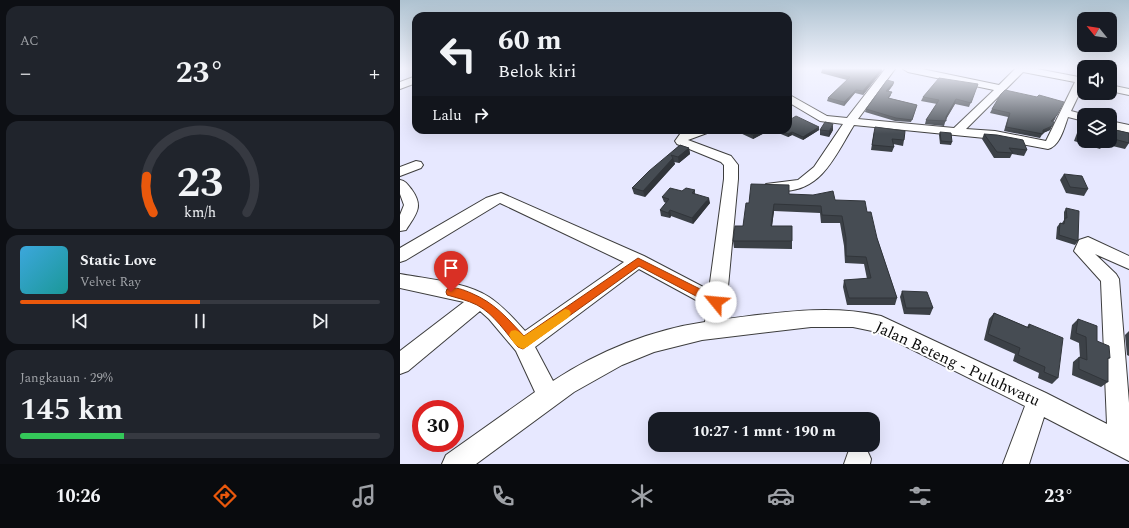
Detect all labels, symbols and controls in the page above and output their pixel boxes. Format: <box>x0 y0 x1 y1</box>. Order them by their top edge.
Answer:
north arrow <box>1077 12 1117 52</box>
map controls <box>1077 12 1117 148</box>
text: 60 m <box>498 19 562 62</box>
icon: left <box>432 28 484 80</box>
text: AC <box>20 31 39 51</box>
text: 23° <box>176 50 224 96</box>
text: − <box>20 57 31 90</box>
text: + <box>369 57 380 90</box>
text: Belok kiri <box>498 58 576 85</box>
button: sound <box>1077 60 1117 100</box>
text: Lalu <box>432 104 462 127</box>
icon: right <box>470 104 492 126</box>
button: layers <box>1077 108 1117 148</box>
text: 23 <box>177 152 223 215</box>
text: km/h <box>184 201 216 223</box>
text: Static Love <box>80 249 156 272</box>
pin <box>434 251 468 292</box>
icon: arrive <box>440 257 462 279</box>
text: Velvet Ray <box>80 272 141 292</box>
position arrow <box>695 281 737 323</box>
icon: previous <box>69 310 91 332</box>
icon: pause <box>189 310 211 332</box>
icon: next <box>309 310 331 332</box>
street label: Jalan Beteng - Puluhwatu <box>871 315 1044 413</box>
text: Jangkauan · 29% <box>20 368 113 388</box>
text: 145 km <box>20 387 123 433</box>
speed limit sign: 30 <box>412 400 464 452</box>
text: 10:27 · 1 mnt · 190 m <box>692 420 836 443</box>
icon: directions <box>211 482 239 510</box>
icon: music <box>350 482 378 510</box>
icon: phone <box>489 482 517 510</box>
icon: climate <box>628 482 656 510</box>
icon: car <box>767 482 795 510</box>
icon: filters <box>906 482 934 510</box>
text: 10:26 <box>55 483 101 510</box>
text: 23° <box>1044 483 1074 510</box>

